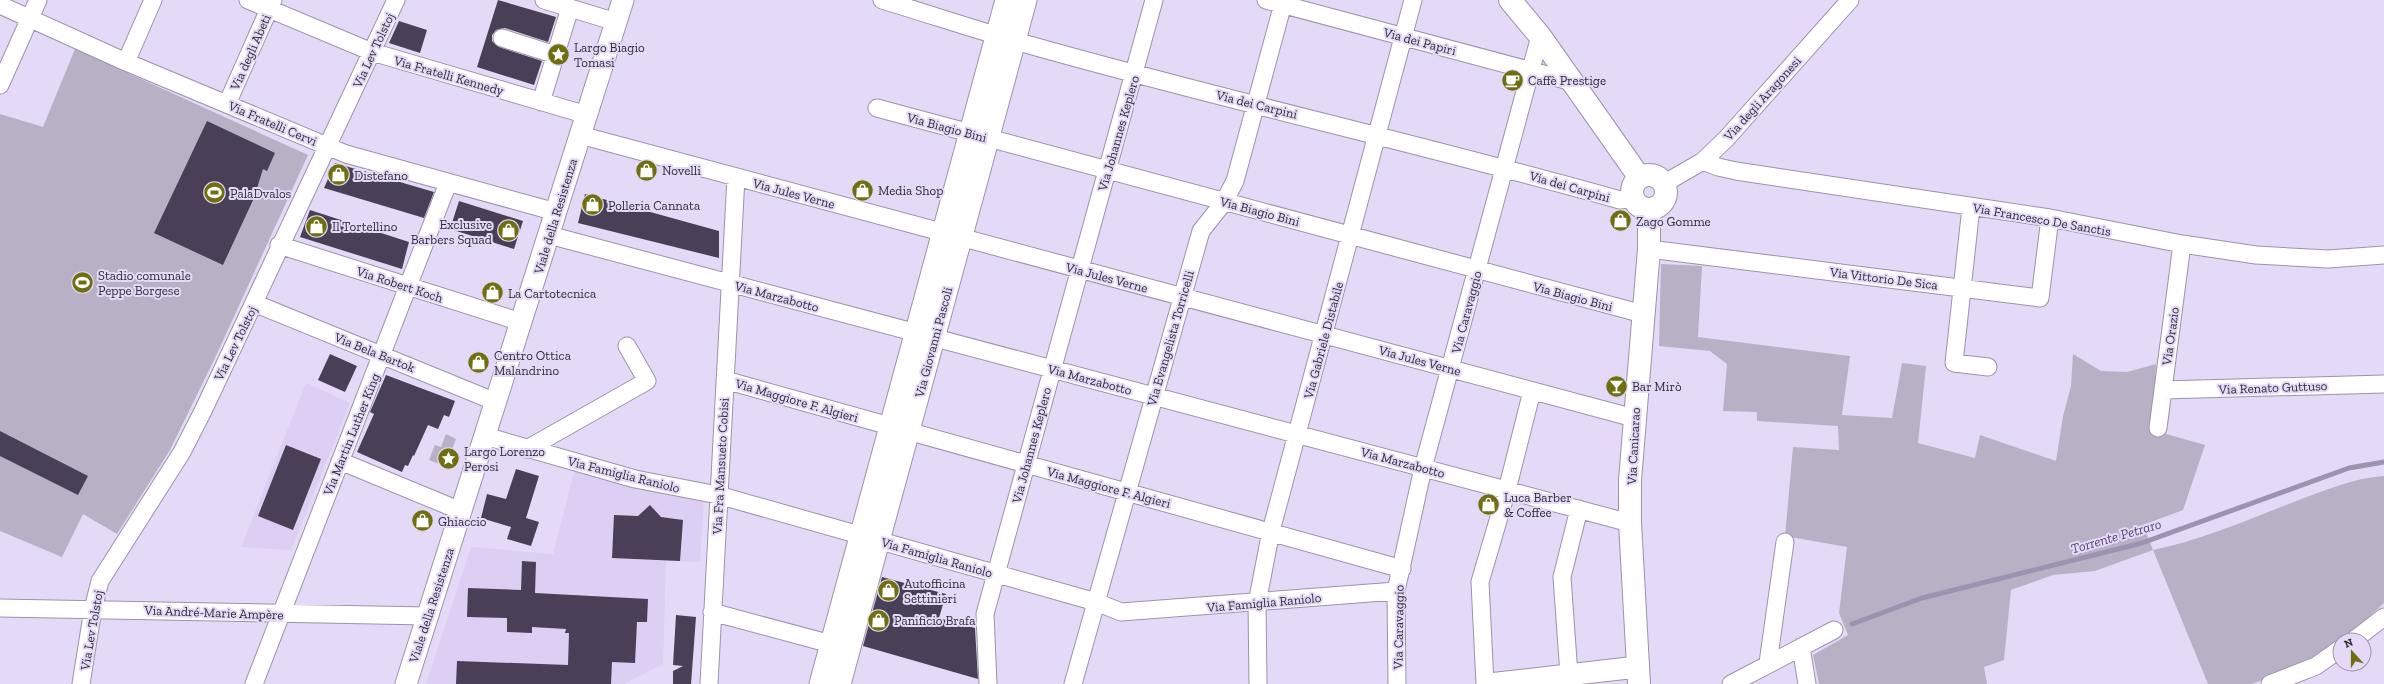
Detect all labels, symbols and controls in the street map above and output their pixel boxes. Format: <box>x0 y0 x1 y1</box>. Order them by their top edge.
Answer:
street label: Via Lev Tolstoj <box>349 10 398 91</box>
street label: Via degli Abeti <box>227 12 274 93</box>
street label: Via dei Papiri <box>1381 24 1458 58</box>
place label: Largo Biagio Tomasi <box>574 40 645 70</box>
place icon: Largo Biagio Tomasi <box>546 41 572 67</box>
street label: Via Fratelli Kennedy <box>391 52 506 98</box>
street label: Via degli Aragonesi <box>1720 53 1804 144</box>
cafe icon: Caffè Prestige <box>1499 67 1525 93</box>
street label: Via Johannes Keplero <box>1095 73 1142 194</box>
place label: Caffè Prestige <box>1528 73 1606 88</box>
street label: Via dei Carpini <box>1214 87 1299 122</box>
street label: Via Fratelli Cervi <box>225 98 320 149</box>
street label: Via Biagio Bini <box>904 109 989 145</box>
street label: Viale della Resistenza <box>531 156 580 277</box>
shop icon: Novelli <box>633 157 659 183</box>
shop icon: Distefano <box>326 162 352 188</box>
place label: Novelli <box>662 163 701 178</box>
place label: Distefano <box>354 168 408 183</box>
street label: Via dei Carpini <box>1527 168 1612 205</box>
street label: Via Jules Verne <box>750 175 836 212</box>
shop icon: Media Shop <box>850 177 876 203</box>
sports icon: PalaDvalos <box>202 180 228 206</box>
place label: Media Shop <box>878 183 943 198</box>
place label: PalaDvalos <box>230 186 292 201</box>
shop icon: Polleria Cannata <box>579 192 605 218</box>
street label: Via Biagio Bini <box>1217 193 1302 229</box>
place label: Polleria Cannata <box>608 198 701 213</box>
street label: Via Francesco De Sanctis <box>1971 200 2112 239</box>
shop icon: Zago Gomme <box>1608 208 1634 234</box>
shop icon: Il Tortellino <box>304 213 330 239</box>
place label: Zago Gomme <box>1636 214 1711 229</box>
place label: Exclusive Barbers Squad <box>411 217 492 247</box>
shop icon: Exclusive Barbers Squad <box>495 218 521 244</box>
place label: Il Tortellino <box>332 219 398 234</box>
street label: Via Jules Verne <box>1063 259 1149 296</box>
street label: Via Robert Koch <box>354 263 446 306</box>
street label: Via Vittorio De Sica <box>1828 264 1939 293</box>
place label: Stadio comunale Peppe Borgese <box>98 268 191 298</box>
street label: Via Evangelista Torricelli <box>1144 268 1197 408</box>
sports icon: Stadio comunale Peppe Borgese <box>69 269 95 295</box>
street label: Via Caravaggio <box>1448 269 1485 356</box>
street label: Via Marzabotto <box>732 278 821 315</box>
street label: Via Biagio Bini <box>1530 278 1615 314</box>
shop icon: La Cartotecnica <box>480 280 506 306</box>
street label: Via Gabriele Distabile <box>1300 280 1346 401</box>
street label: Via Giovanni Pascoli <box>911 285 956 400</box>
place label: La Cartotecnica <box>508 286 597 301</box>
street label: Via Lev Tolstoj <box>211 304 261 384</box>
street label: Via Orazio <box>2159 306 2182 367</box>
street label: Via Bela Bartok <box>331 329 417 376</box>
street label: Via Jules Verne <box>1376 342 1462 379</box>
place label: Centro Ottica Malandrino <box>494 348 572 378</box>
shop icon: Centro Ottica Malandrino <box>465 349 491 375</box>
street label: Via Marzabotto <box>1045 361 1134 398</box>
street label: Via Martin Luther King <box>320 371 383 498</box>
bar icon: Bar Mirò <box>1604 373 1630 399</box>
street label: Via Maggiore F. Algieri <box>733 375 860 425</box>
street label: Via Renato Guttuso <box>2217 378 2328 397</box>
place label: Bar Mirò <box>1632 379 1682 394</box>
street label: Via Johannes Keplero <box>1009 385 1054 506</box>
street label: Via Fra Mansueto Cobisi <box>709 397 732 536</box>
street label: Via Canicarao <box>1624 407 1643 486</box>
place label: Largo Lorenzo Perosi <box>464 444 545 474</box>
street label: Via Marzabotto <box>1358 444 1447 481</box>
place icon: Largo Lorenzo Perosi <box>436 445 462 471</box>
street label: Via Famiglia Raniolo <box>565 453 682 496</box>
street label: Via Maggiore F. Algieri <box>1044 464 1173 511</box>
place label: Luca Barber & Coffee <box>1504 490 1572 520</box>
shop icon: Luca Barber & Coffee <box>1475 491 1501 517</box>
shop icon: Ghiaccio <box>409 508 435 534</box>
place label: Ghiaccio <box>438 514 487 529</box>
water label: Torrente Petraro <box>2069 515 2164 557</box>
street label: Via Famiglia Raniolo <box>879 534 994 581</box>
street label: Viale della Resistenza <box>406 545 457 665</box>
place label: Autofficina Settinieri <box>904 576 966 606</box>
shop icon: Autofficina Settinieri <box>875 577 901 603</box>
street label: Via Caravaggio <box>1390 584 1407 670</box>
street label: Via Lev Tolstoj <box>77 589 107 672</box>
street label: Via Famiglia Raniolo <box>1205 590 1322 615</box>
street label: Via André-Marie Ampère <box>143 603 284 622</box>
shop icon: Panificio Brafa <box>865 607 891 633</box>
place label: Panificio Brafa <box>894 613 976 628</box>
north arrow <box>2332 632 2372 672</box>
text: N <box>2342 635 2355 651</box>

